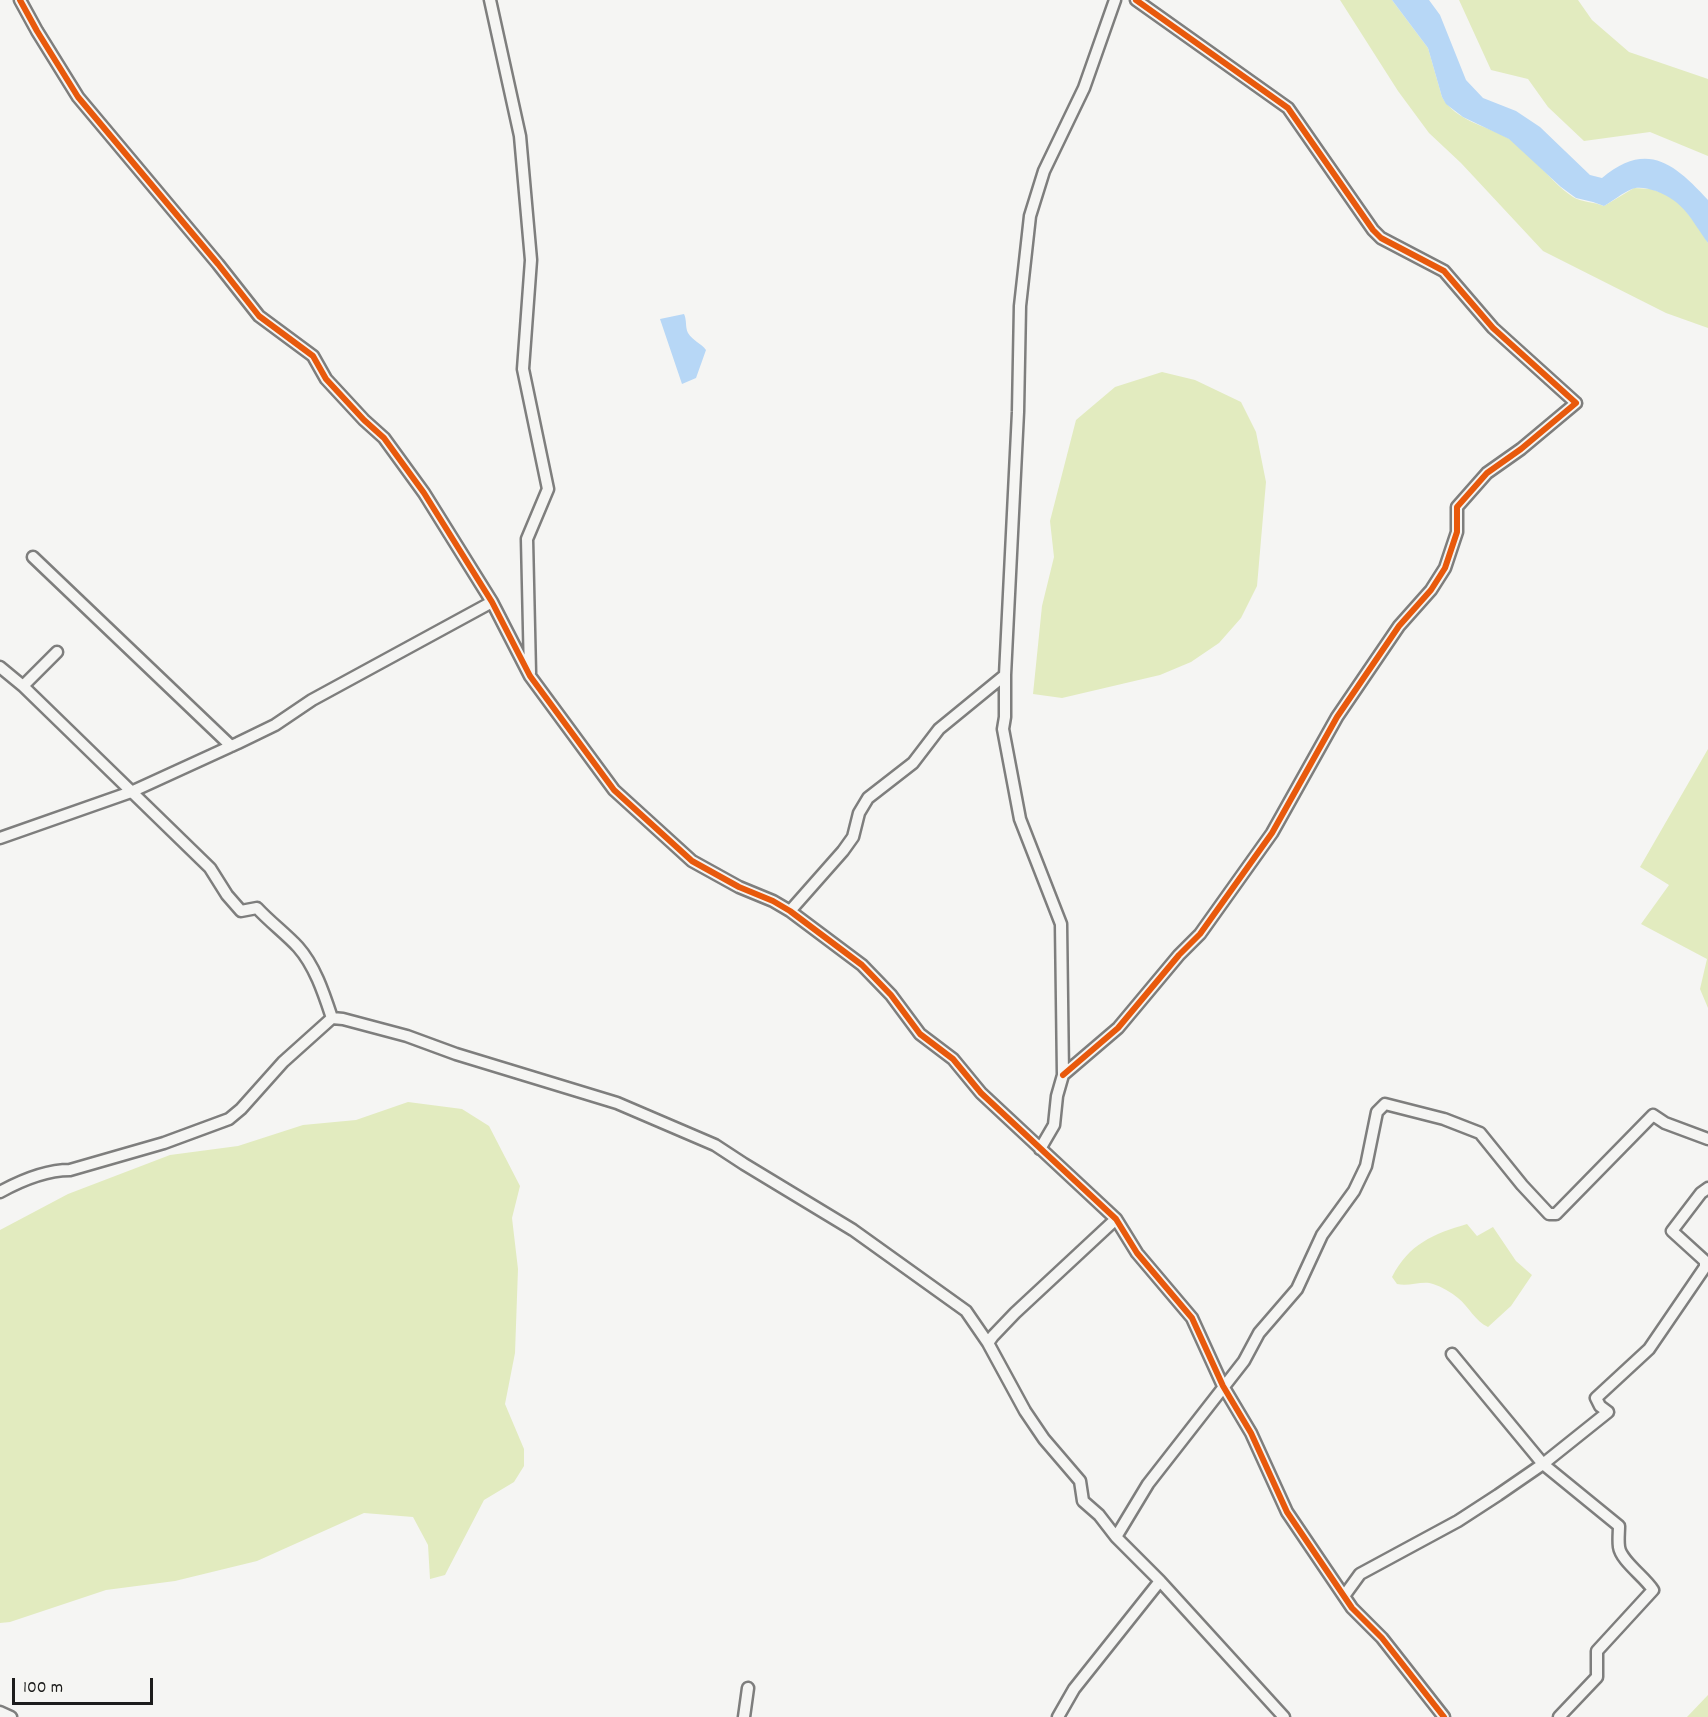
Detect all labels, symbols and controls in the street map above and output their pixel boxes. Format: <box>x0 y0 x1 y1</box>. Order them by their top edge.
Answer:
scale bar <box>15 1666 156 1704</box>
text: 100 m <box>23 1676 63 1701</box>

